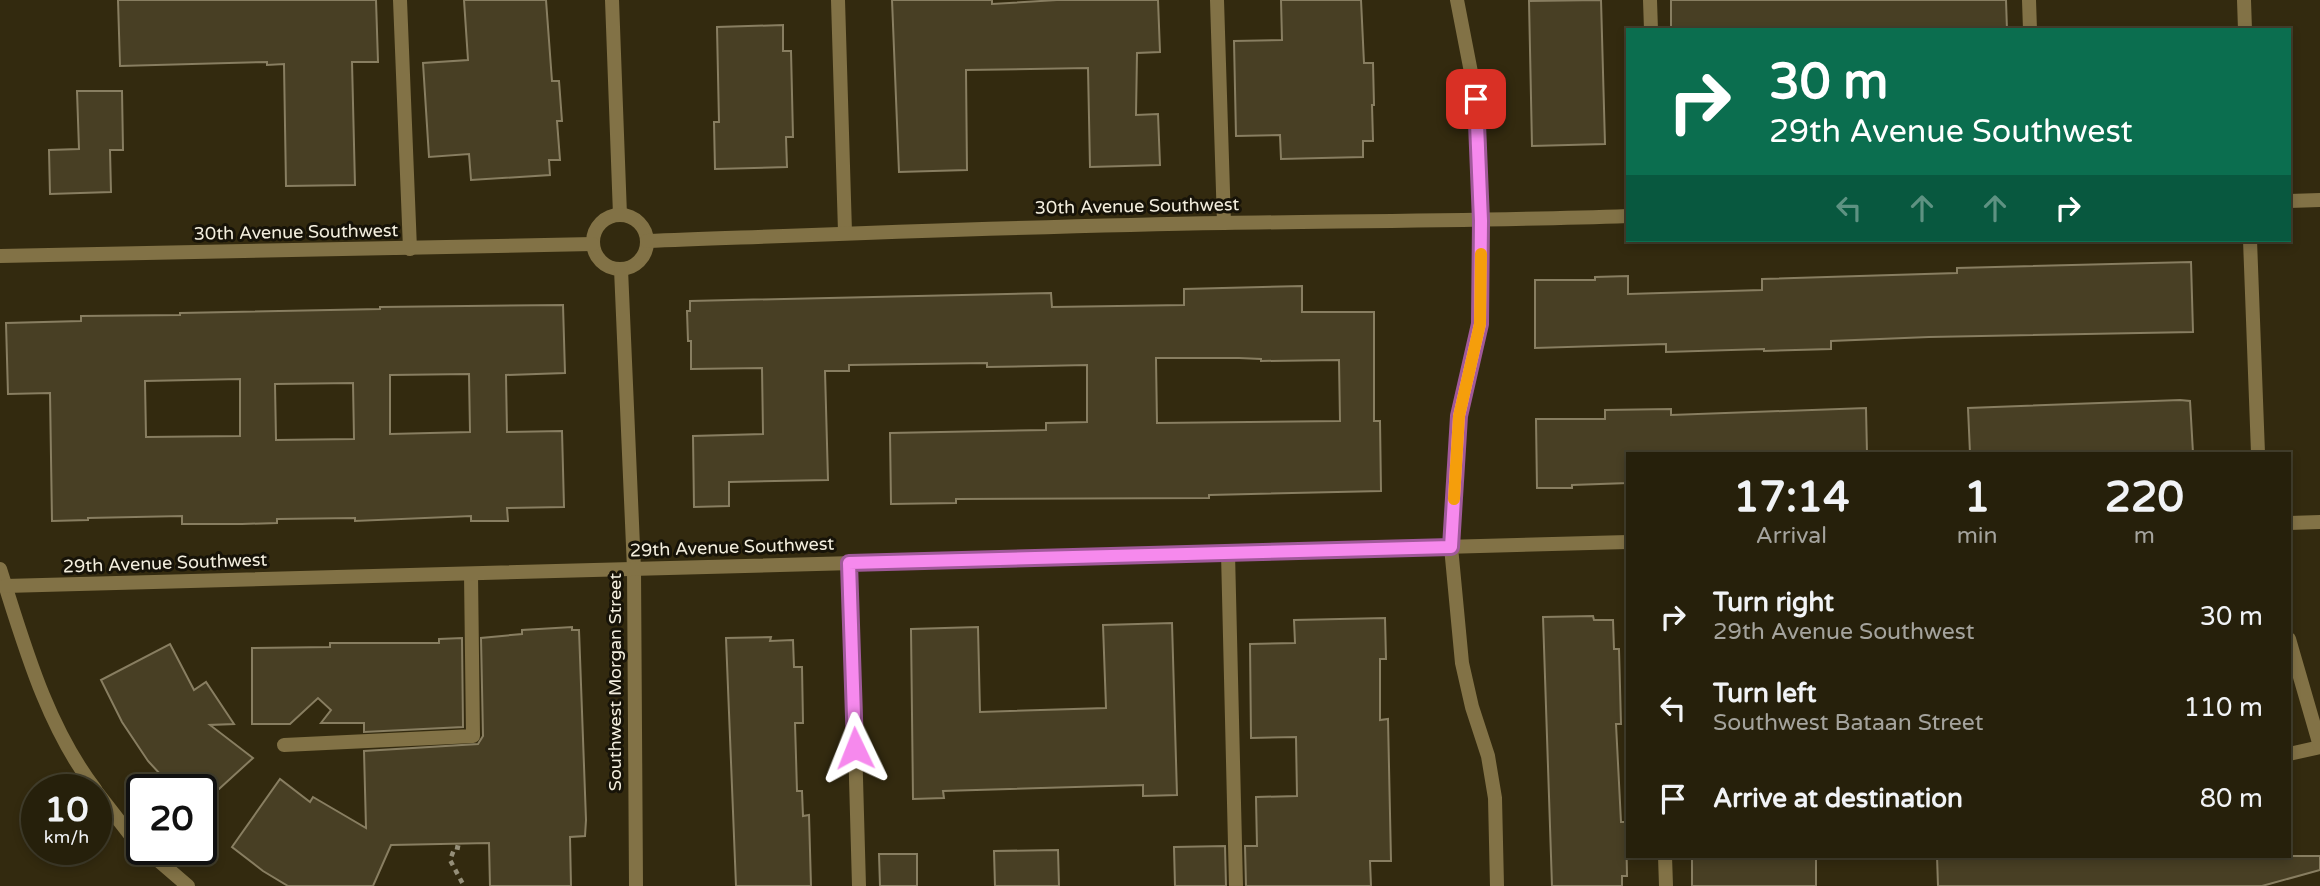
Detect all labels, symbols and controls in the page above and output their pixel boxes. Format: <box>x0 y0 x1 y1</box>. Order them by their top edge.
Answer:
text: 30 m <box>1769 53 1888 112</box>
icon: right <box>1654 56 1745 147</box>
pin <box>1446 69 1506 129</box>
icon: arrive <box>1457 80 1495 118</box>
text: 29th Avenue Southwest <box>1769 113 2133 151</box>
icon: left <box>1830 189 1868 227</box>
icon: ahead <box>1903 189 1941 227</box>
icon: ahead <box>1976 189 2014 227</box>
icon: right <box>2049 189 2087 227</box>
street label: 30th Avenue Southwest <box>1034 193 1240 219</box>
street label: 30th Avenue Southwest <box>193 219 399 245</box>
text: 17:14 <box>1733 472 1850 523</box>
text: 1 <box>1964 472 1990 523</box>
text: 220 <box>2105 472 2184 523</box>
text: Arrival <box>1756 522 1827 550</box>
text: min <box>1957 522 1998 550</box>
text: m <box>2134 522 2155 550</box>
street label: 29th Avenue Southwest <box>629 532 835 562</box>
street label: 29th Avenue Southwest <box>62 548 268 578</box>
street label: Southwest Morgan Street <box>604 573 626 791</box>
text: Turn right <box>1713 587 1834 618</box>
icon: right <box>1654 598 1692 636</box>
text: 30 m <box>2200 601 2263 632</box>
text: 29th Avenue Southwest <box>1713 618 1975 646</box>
text: Turn left <box>1713 678 1816 709</box>
icon: left <box>1654 689 1692 727</box>
text: 110 m <box>2183 692 2263 723</box>
text: Southwest Bataan Street <box>1713 709 1983 737</box>
position arrow <box>818 711 892 785</box>
speed limit sign: 20 <box>126 774 217 865</box>
icon: arrive <box>1654 780 1692 818</box>
text: Arrive at destination <box>1713 783 1963 814</box>
text: 80 m <box>2200 783 2263 814</box>
text: 10 <box>45 789 88 831</box>
text: km/h <box>44 826 89 848</box>

